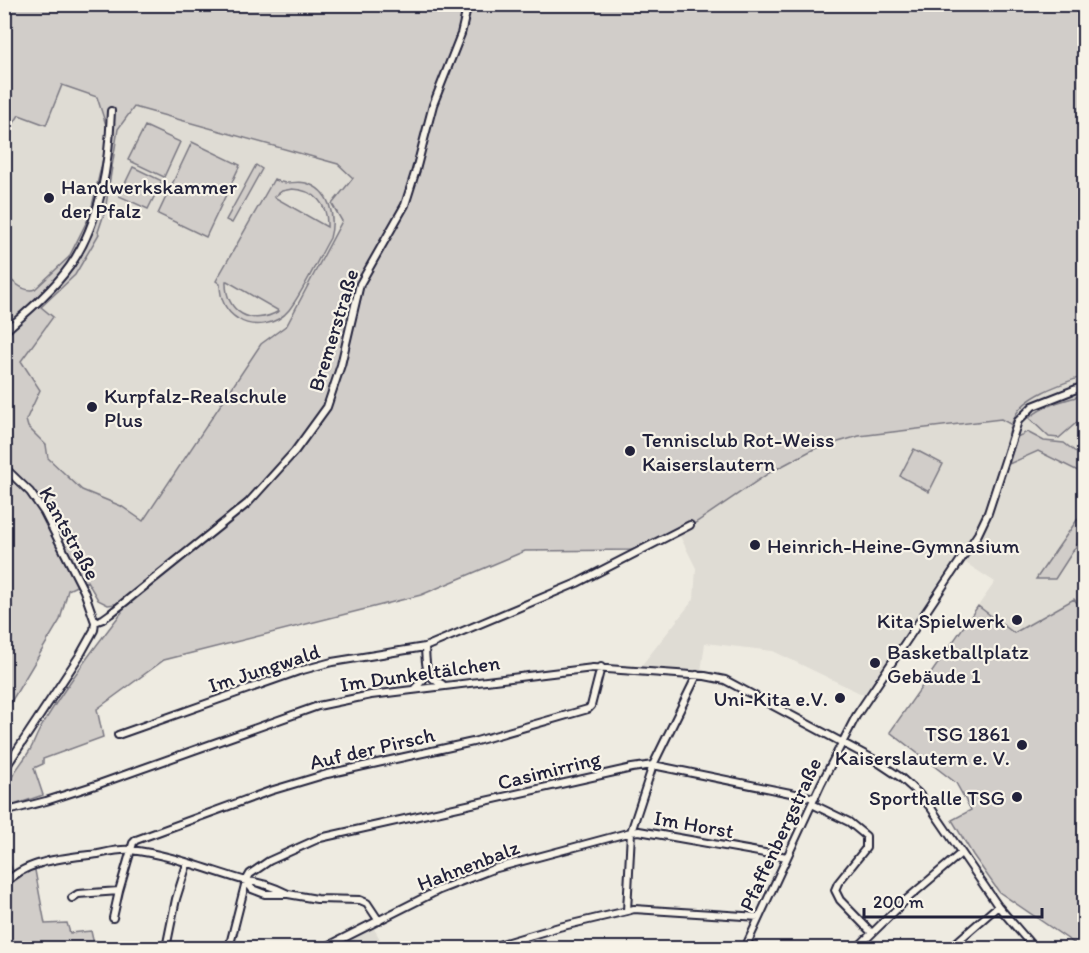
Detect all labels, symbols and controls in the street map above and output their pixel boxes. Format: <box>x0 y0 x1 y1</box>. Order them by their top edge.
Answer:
place label: Handwerkskammer der Pfalz <box>61 174 238 223</box>
marker: Handwerkskammer der Pfalz <box>42 191 56 205</box>
street label: Bremerstraße <box>303 266 363 394</box>
place label: Kurpfalz-Realschule Plus <box>104 383 287 432</box>
marker: Kurpfalz-Realschule Plus <box>85 400 99 414</box>
place label: Tennisclub Rot-Weiss Kaiserslautern <box>642 427 834 476</box>
marker: Tennisclub Rot-Weiss Kaiserslautern <box>623 444 637 458</box>
street label: Kantstraße <box>34 482 106 584</box>
place label: Heinrich-Heine-Gymnasium <box>767 533 1020 558</box>
marker: Heinrich-Heine-Gymnasium <box>748 538 762 552</box>
place label: Kita Spielwerk <box>877 608 1005 633</box>
marker: Kita Spielwerk <box>1010 613 1024 627</box>
street label: Im Jungwald <box>205 638 324 698</box>
place label: Basketballplatz Gebäude 1 <box>887 639 1029 688</box>
street label: Im Dunkeltälchen <box>339 649 502 697</box>
marker: Basketballplatz Gebäude 1 <box>868 656 882 670</box>
place label: Uni-Kita e.V. <box>713 686 828 711</box>
marker: Uni-Kita e.V. <box>833 691 847 705</box>
street label: Auf der Pirsch <box>307 721 438 775</box>
place label: TSG 1861 Kaiserslautern e. V. <box>835 721 1010 770</box>
marker: TSG 1861 Kaiserslautern e. V. <box>1015 738 1029 752</box>
street label: Casimirring <box>495 745 603 795</box>
street label: Pfaffenbergstraße <box>734 753 826 915</box>
place label: Sporthalle TSG <box>869 785 1005 810</box>
marker: Sporthalle TSG <box>1010 790 1024 804</box>
street label: Im Horst <box>652 805 736 843</box>
street label: Hahnenbalz <box>413 834 523 896</box>
scale bar <box>864 881 1042 919</box>
text: 200 m <box>873 891 924 913</box>

